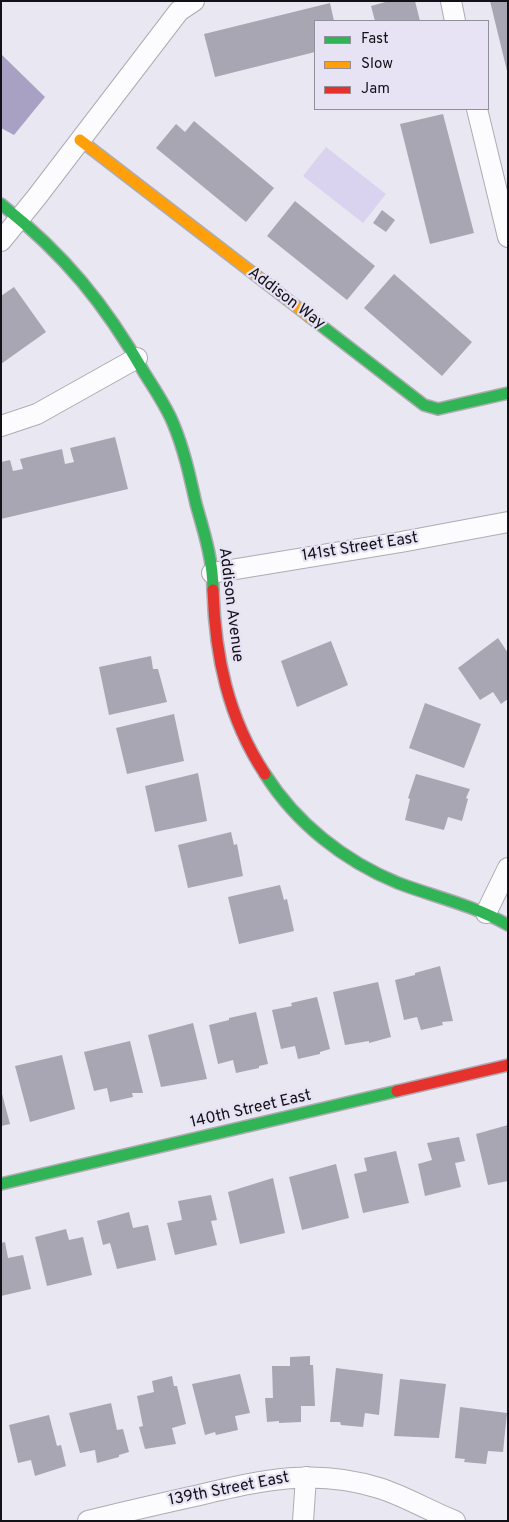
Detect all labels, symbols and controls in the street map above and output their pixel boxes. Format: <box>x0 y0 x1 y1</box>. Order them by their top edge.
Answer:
legend <box>314 20 489 110</box>
text: Fast <box>361 30 389 49</box>
text: Slow <box>361 55 393 74</box>
text: Jam <box>361 80 390 99</box>
street label: Addison Way <box>244 264 328 334</box>
street label: 141st Street East <box>300 529 420 567</box>
street label: Addison Avenue <box>213 547 247 663</box>
street label: 140th Street East <box>189 1087 313 1133</box>
street label: 139th Street East <box>167 1469 291 1511</box>

